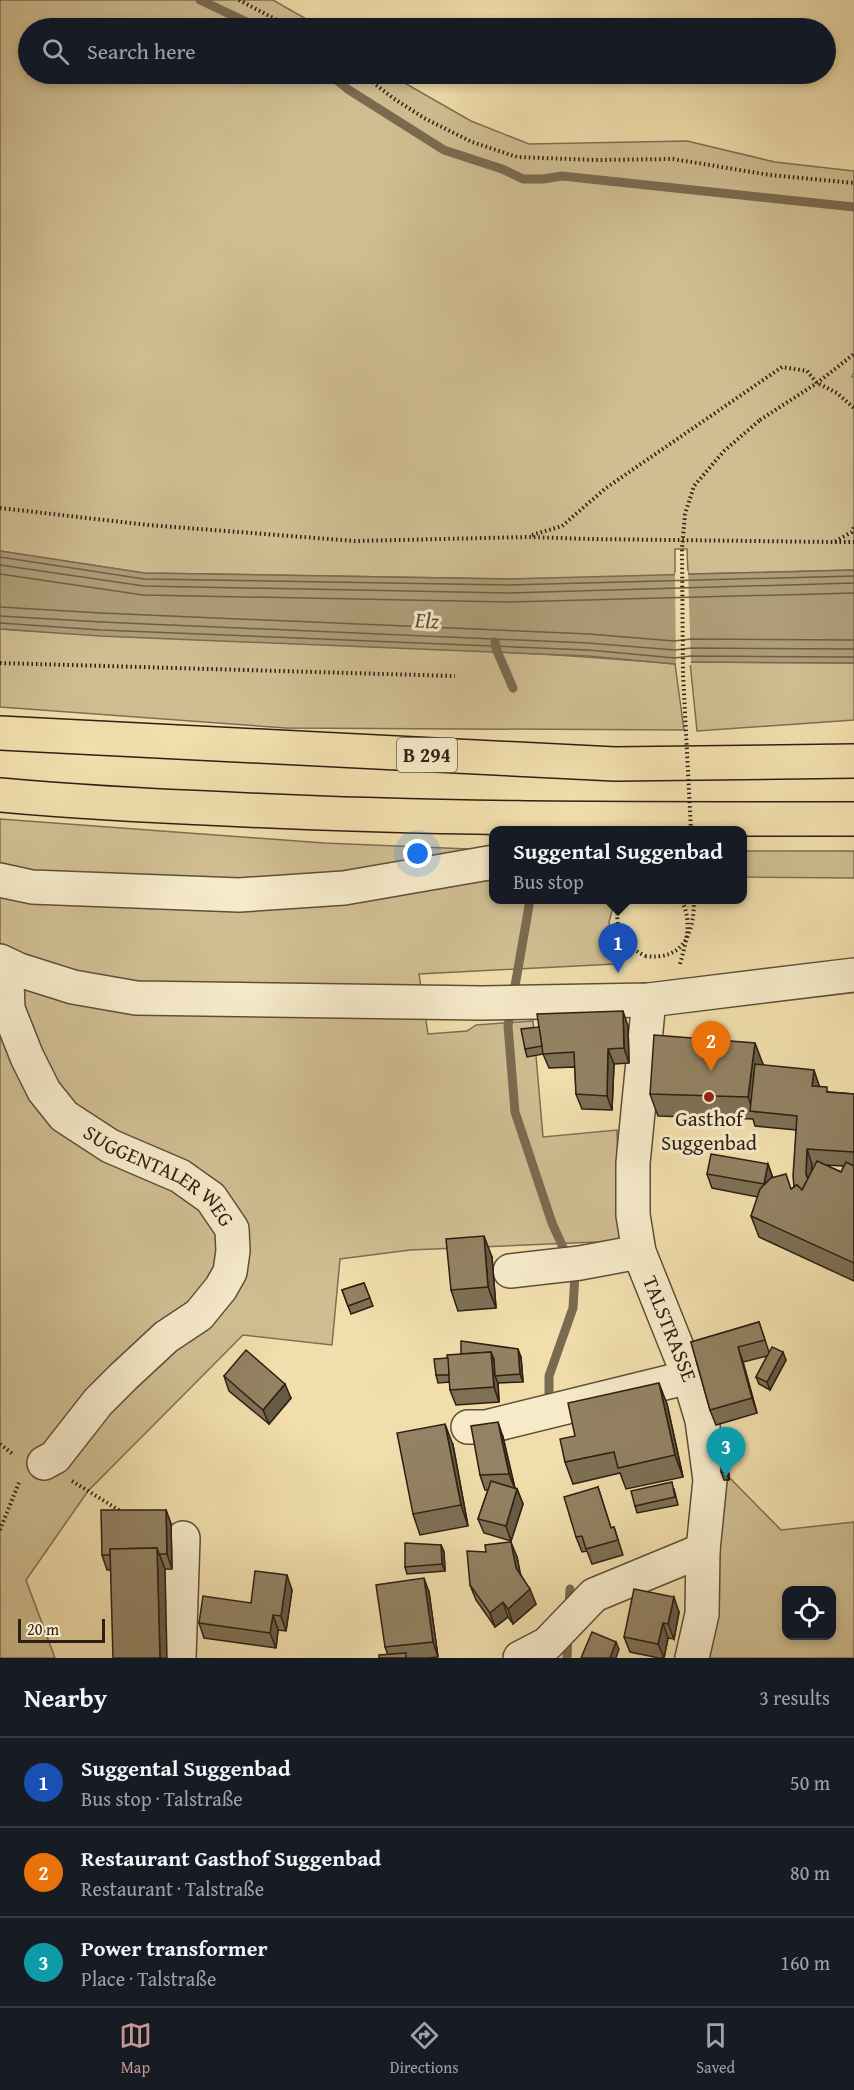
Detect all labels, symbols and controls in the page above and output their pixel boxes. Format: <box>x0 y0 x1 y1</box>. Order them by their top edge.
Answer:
search box <box>18 18 836 84</box>
icon: search <box>39 35 72 68</box>
text: Search here <box>87 35 196 67</box>
water label: Elz <box>413 603 441 637</box>
road number: B 294 <box>397 738 457 772</box>
popup <box>489 826 747 904</box>
text: Suggental Suggenbad <box>513 835 723 867</box>
your location <box>403 839 432 868</box>
text: Bus stop <box>513 867 584 896</box>
pin: 1 <box>598 924 638 973</box>
pin: 2 <box>692 1022 730 1071</box>
marker: Gasthof Suggenbad <box>702 1090 716 1104</box>
place label: Gasthof Suggenbad <box>661 1103 758 1158</box>
street label: SUGGENTALER WEG <box>77 1117 242 1233</box>
street label: TALSTRASSE <box>635 1271 705 1387</box>
pin: 3 <box>706 1428 746 1477</box>
map controls <box>782 1586 836 1640</box>
button: locate <box>782 1586 836 1640</box>
scale bar <box>18 1616 105 1644</box>
text: 20 m <box>27 1617 59 1641</box>
text: Nearby <box>24 1678 107 1717</box>
text: 3 results <box>759 1683 830 1712</box>
text: Suggental Suggenbad <box>81 1752 291 1784</box>
text: 1 <box>38 1768 49 1797</box>
text: 50 m <box>790 1768 830 1797</box>
text: Bus stop · Talstraße <box>81 1784 243 1813</box>
text: Restaurant Gasthof Suggenbad <box>81 1842 381 1874</box>
text: 2 <box>38 1858 49 1887</box>
text: 80 m <box>790 1858 830 1887</box>
text: Restaurant · Talstraße <box>81 1874 264 1903</box>
text: Power transformer <box>81 1932 268 1964</box>
text: 3 <box>38 1948 49 1977</box>
text: 160 m <box>780 1948 830 1977</box>
text: Place · Talstraße <box>81 1964 216 1993</box>
tab: Map <box>119 2019 152 2079</box>
tab: Directions <box>390 2019 459 2079</box>
tab: Saved <box>696 2019 735 2079</box>

